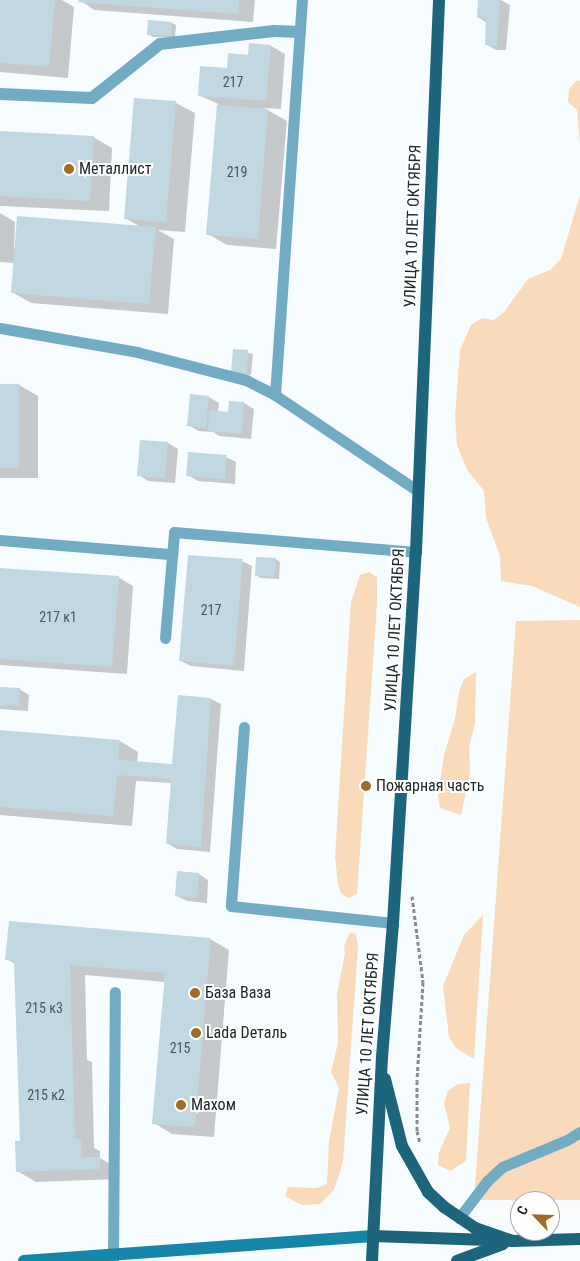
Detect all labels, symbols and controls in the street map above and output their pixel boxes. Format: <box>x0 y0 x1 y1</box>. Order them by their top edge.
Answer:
house number: 217 <box>223 74 243 90</box>
street label: УЛИЦА 10 ЛЕТ ОКТЯБРЯ <box>401 144 425 308</box>
place label: Металлист <box>79 159 152 179</box>
marker: Металлист <box>63 163 75 175</box>
house number: 219 <box>227 164 247 180</box>
street label: УЛИЦА 10 ЛЕТ ОКТЯБРЯ <box>381 548 409 712</box>
house number: 217 <box>201 602 221 618</box>
house number: 217 к1 <box>39 609 77 625</box>
place label: Пожарная часть <box>376 776 484 796</box>
marker: Пожарная часть <box>360 780 372 792</box>
street label: УЛИЦА 10 ЛЕТ ОКТЯБРЯ <box>353 952 383 1116</box>
place label: База Ваза <box>205 983 271 1003</box>
marker: База Ваза <box>189 987 201 999</box>
house number: 215 к3 <box>25 1000 63 1016</box>
place label: Lada Dеталь <box>206 1023 287 1043</box>
marker: Lada Dеталь <box>190 1027 202 1039</box>
house number: 215 <box>170 1040 190 1056</box>
house number: 215 к2 <box>27 1087 65 1103</box>
place label: Махом <box>191 1095 236 1115</box>
marker: Махом <box>175 1099 187 1111</box>
north arrow <box>510 1191 560 1241</box>
text: С <box>513 1203 531 1217</box>

